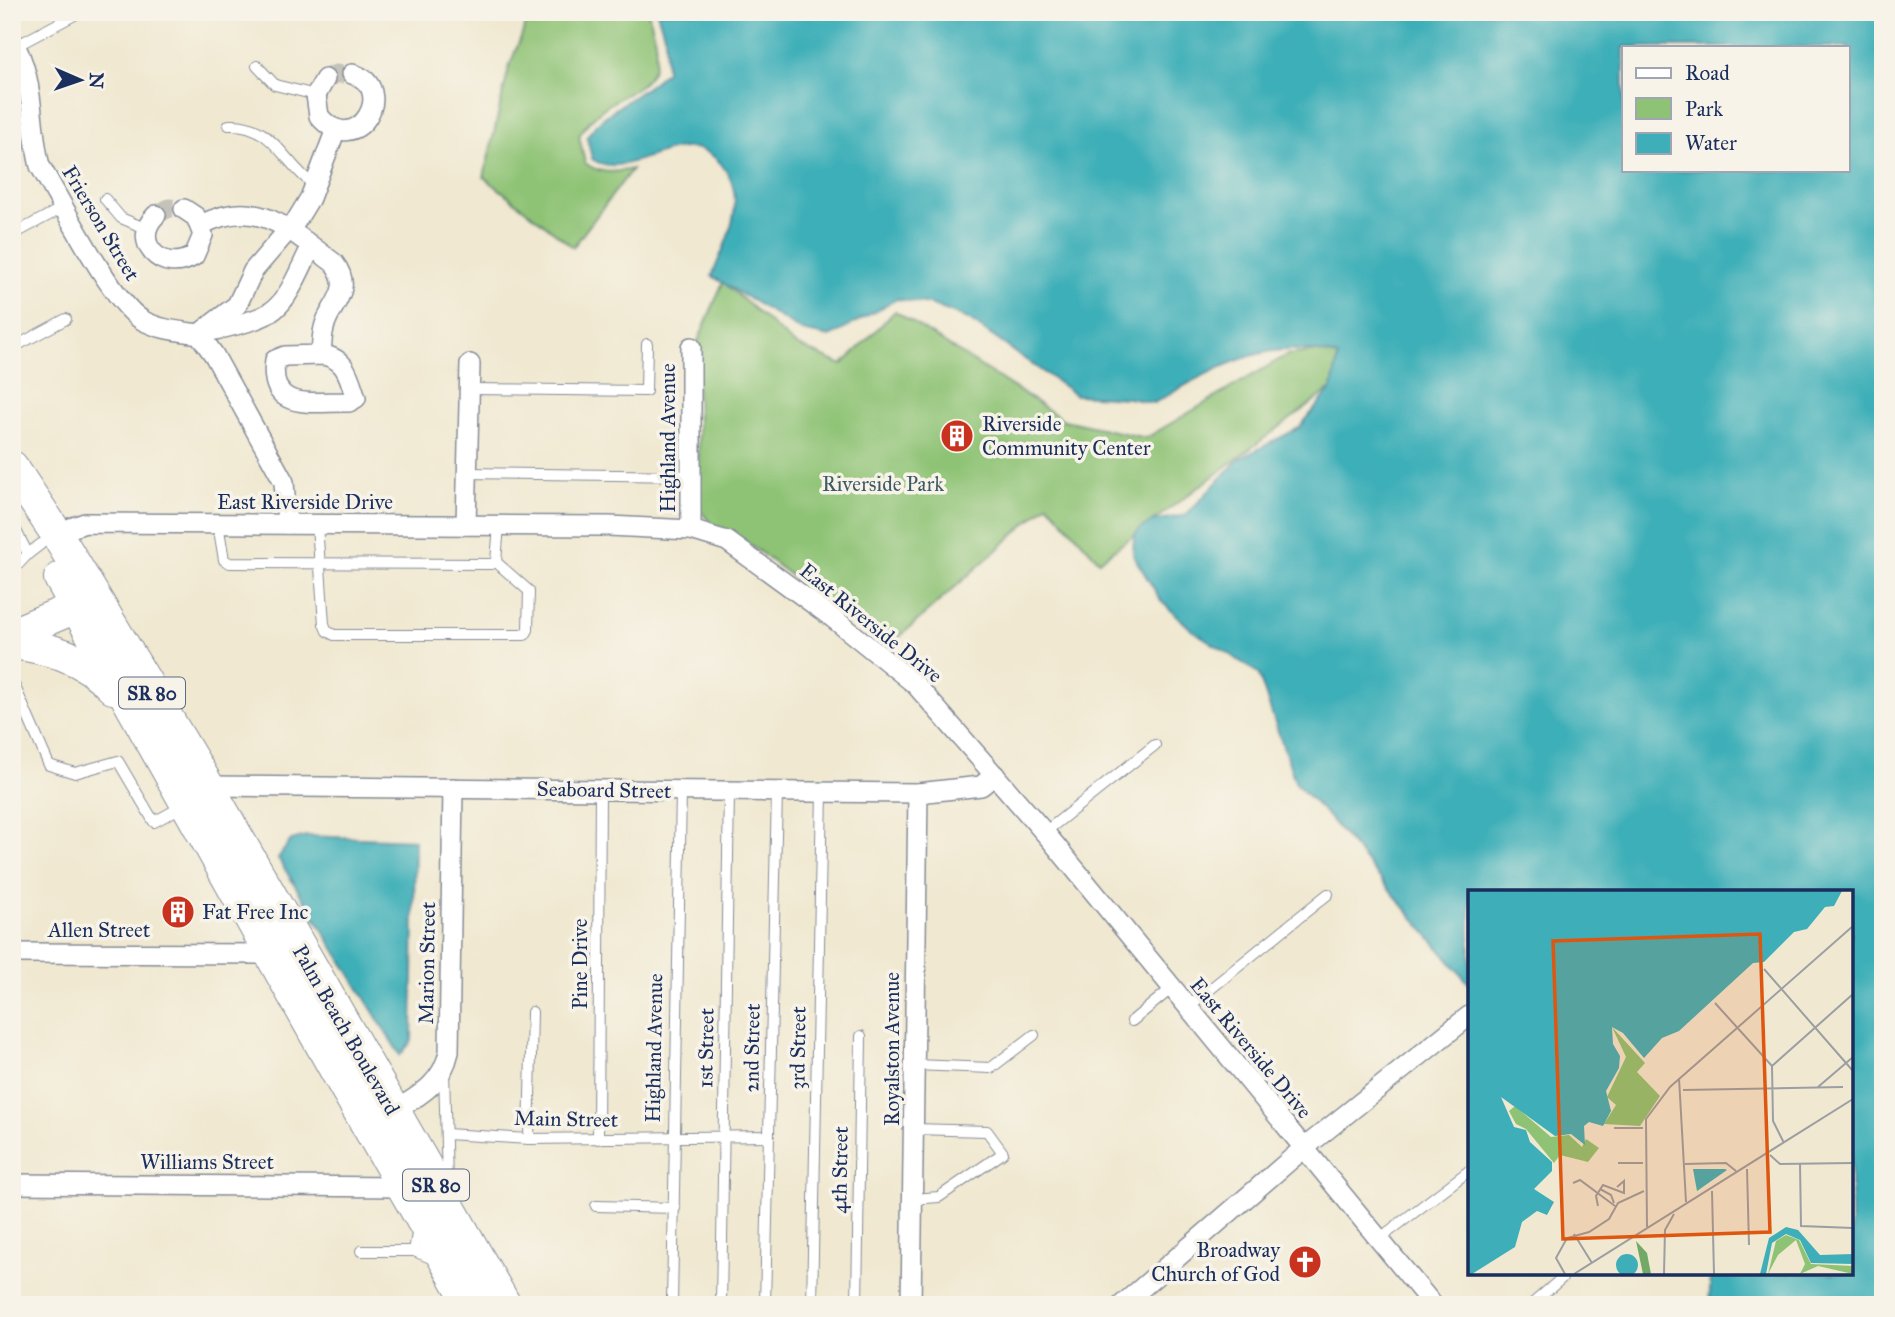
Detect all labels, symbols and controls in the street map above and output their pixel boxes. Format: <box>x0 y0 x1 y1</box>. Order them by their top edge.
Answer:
north arrow <box>46 46 116 116</box>
legend <box>1622 46 1850 172</box>
text: Road <box>1685 60 1730 86</box>
text: N <box>85 72 108 89</box>
text: Park <box>1685 96 1723 122</box>
text: Water <box>1685 130 1737 156</box>
street label: Frierson Street <box>56 161 146 286</box>
street label: Highland Avenue <box>655 363 681 513</box>
place label: Riverside Community Center <box>982 411 1151 461</box>
building icon: Riverside Community Center <box>938 417 976 455</box>
park label: Riverside Park <box>822 471 944 497</box>
street label: East Riverside Drive <box>217 489 393 515</box>
street label: East Riverside Drive <box>794 558 948 689</box>
road number: SR 80 <box>119 678 185 708</box>
street label: Seaboard Street <box>537 776 672 804</box>
inset map <box>1468 890 1853 1275</box>
building icon: Fat Free Inc <box>159 893 197 931</box>
place label: Fat Free Inc <box>202 899 308 925</box>
street label: Marion Street <box>413 901 441 1025</box>
street label: Allen Street <box>47 917 151 943</box>
street label: Pine Drive <box>567 918 593 1009</box>
street label: Palm Beach Boulevard <box>287 940 406 1120</box>
street label: Royalston Avenue <box>879 972 905 1126</box>
street label: East Riverside Drive <box>1184 972 1318 1124</box>
street label: Highland Avenue <box>640 973 668 1123</box>
street label: 2nd Street <box>738 1003 766 1093</box>
street label: 3rd Street <box>784 1006 812 1090</box>
street label: 1st Street <box>692 1007 720 1088</box>
street label: Main Street <box>514 1105 619 1133</box>
street label: 4th Street <box>826 1125 854 1214</box>
street label: Williams Street <box>140 1149 274 1175</box>
road number: SR 80 <box>403 1170 469 1200</box>
place label: Broadway Church of God <box>1151 1237 1281 1287</box>
church icon: Broadway Church of God <box>1286 1243 1324 1281</box>

